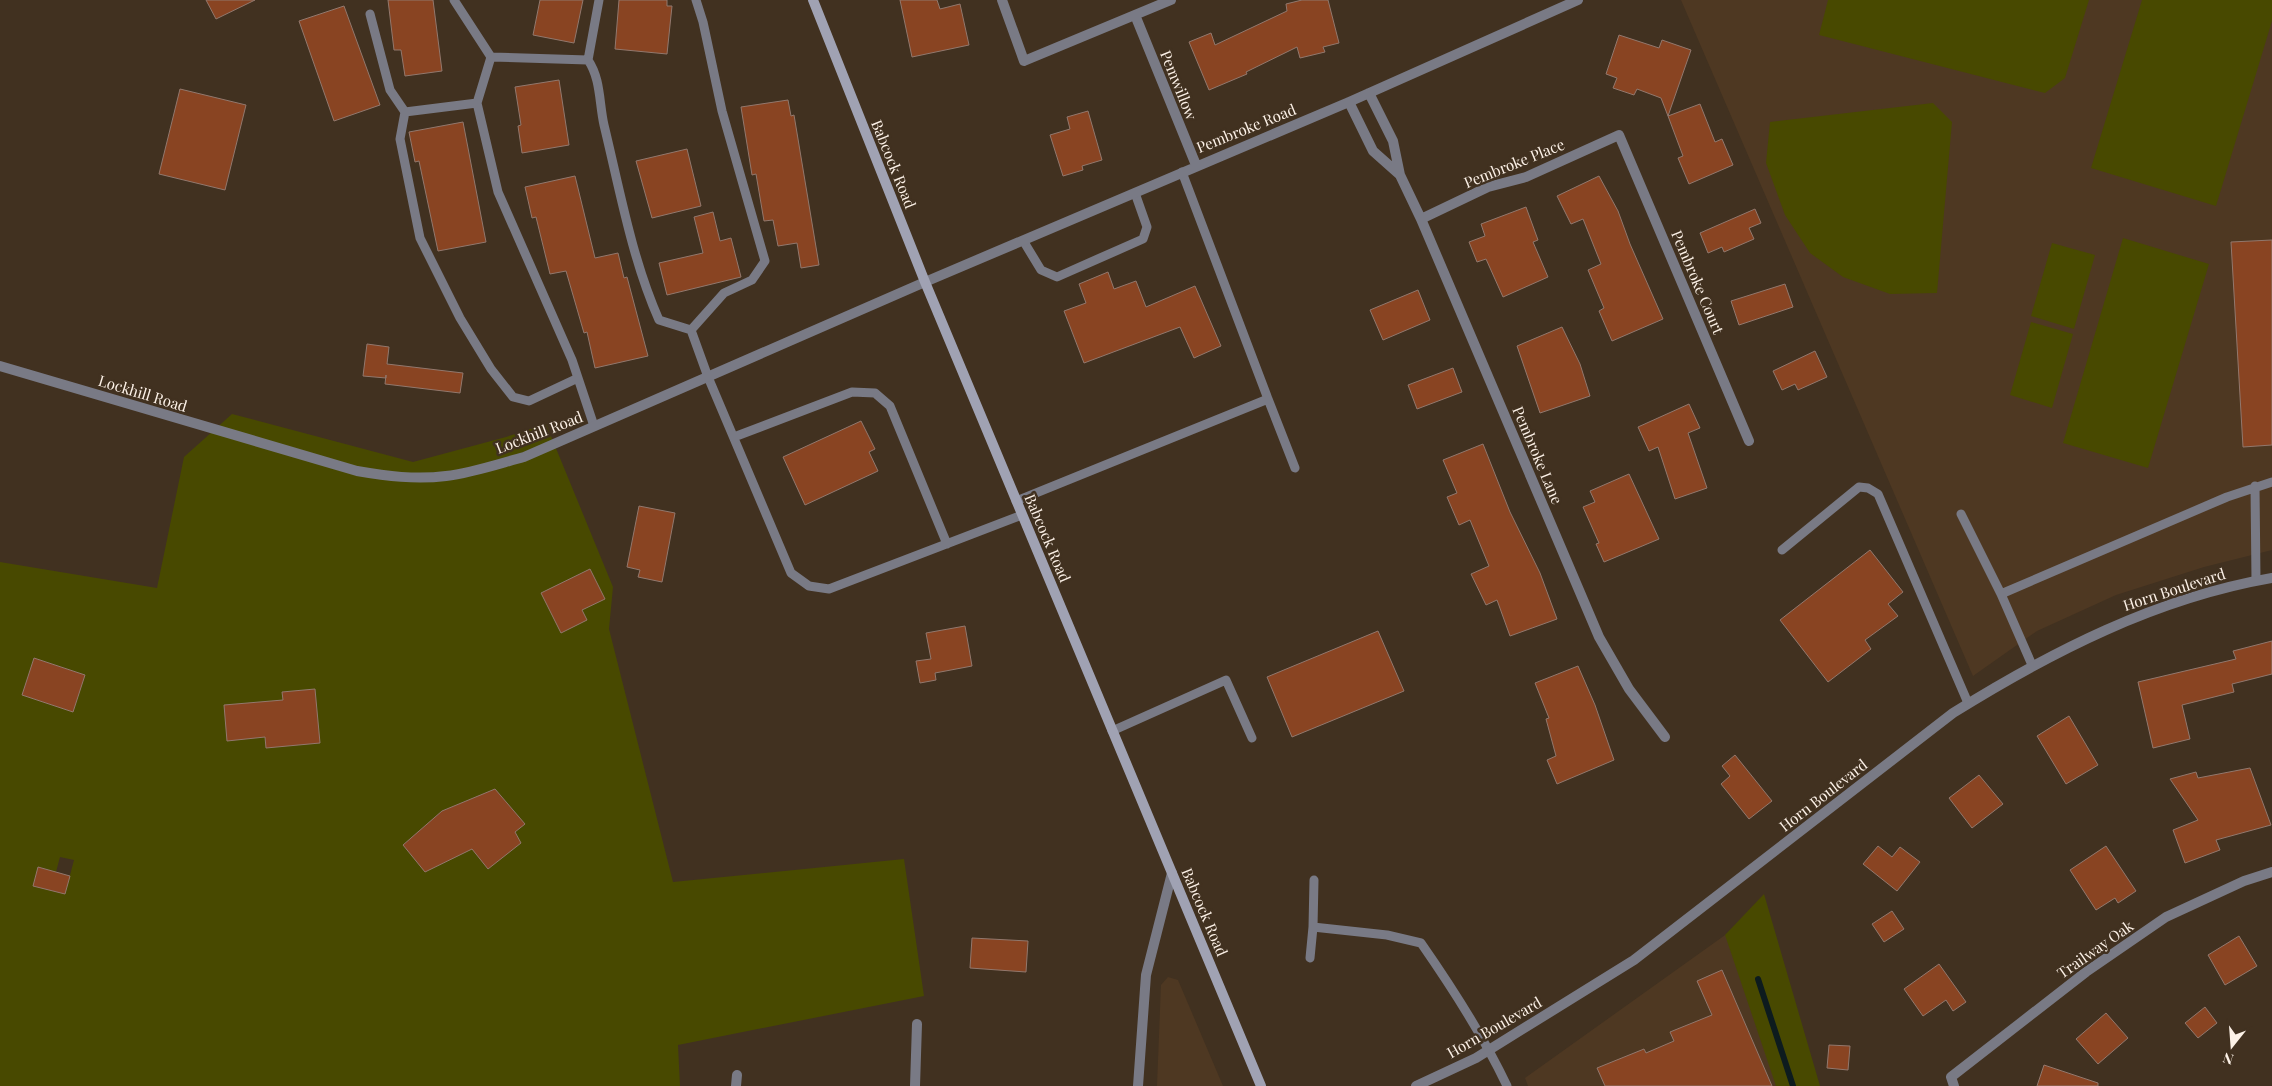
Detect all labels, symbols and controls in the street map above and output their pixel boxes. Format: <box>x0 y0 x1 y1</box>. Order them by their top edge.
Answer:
street label: Pemwillow <box>1156 47 1202 123</box>
street label: Pembroke Road <box>1193 99 1299 157</box>
street label: Babcock Road <box>867 117 921 212</box>
street label: Pembroke Place <box>1461 134 1567 192</box>
street label: Pembroke Court <box>1667 227 1729 338</box>
street label: Lockhill Road <box>96 370 190 416</box>
street label: Pembroke Lane <box>1508 403 1568 507</box>
street label: Lockhill Road <box>493 406 586 458</box>
street label: Babcock Road <box>1020 491 1076 585</box>
street label: Horn Boulevard <box>2120 563 2228 615</box>
street label: Horn Boulevard <box>1775 754 1871 836</box>
street label: Babcock Road <box>1177 865 1233 959</box>
street label: Trailway Oak <box>2053 915 2138 983</box>
street label: Horn Boulevard <box>1443 992 1545 1062</box>
north arrow <box>2207 1021 2257 1071</box>
text: N <box>2220 1048 2236 1069</box>

